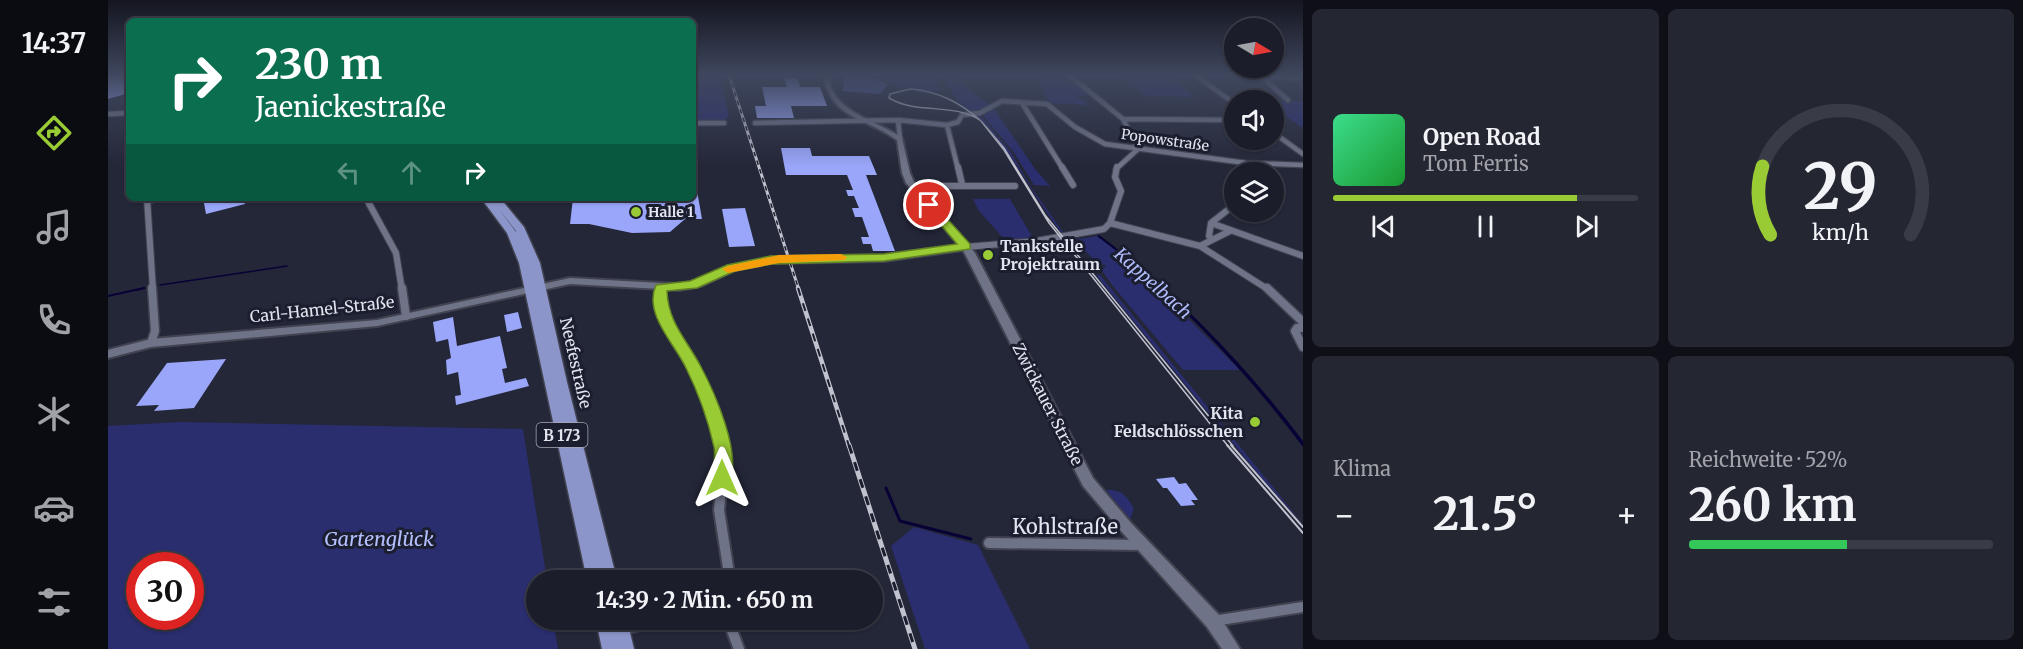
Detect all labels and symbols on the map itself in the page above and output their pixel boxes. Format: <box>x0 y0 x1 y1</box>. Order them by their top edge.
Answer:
north arrow <box>1224 18 1284 78</box>
street label: Popowstraße <box>1120 125 1210 155</box>
pin <box>903 179 954 230</box>
place label: Halle 1 <box>648 203 694 221</box>
marker: Halle 1 <box>629 205 643 219</box>
place label: Tankstelle Projektraum <box>1000 236 1100 274</box>
water label: Kappelbach <box>1109 242 1196 324</box>
marker: Tankstelle Projektraum <box>981 248 995 262</box>
street label: Carl-Hamel-Straße <box>249 291 395 327</box>
street label: Neefestraße <box>556 316 596 410</box>
street label: Zwickauer Straße <box>1009 340 1087 468</box>
place label: Kita Feldschlösschen <box>1114 403 1243 441</box>
marker: Kita Feldschlösschen <box>1248 415 1262 429</box>
road number: B 173 <box>536 423 588 447</box>
position arrow <box>690 446 754 510</box>
street label: Kohlstraße <box>1012 514 1118 539</box>
park label: Gartenglück <box>324 526 434 551</box>
speed limit sign: 30 <box>126 552 204 630</box>

